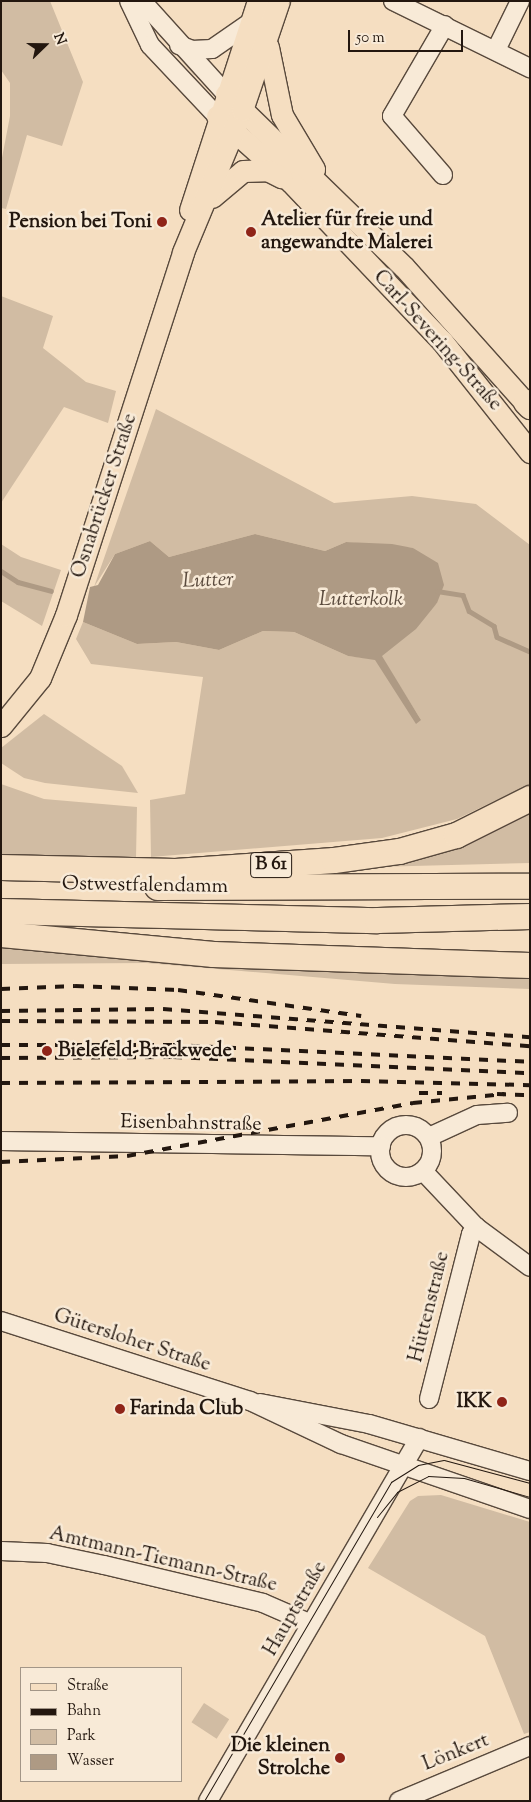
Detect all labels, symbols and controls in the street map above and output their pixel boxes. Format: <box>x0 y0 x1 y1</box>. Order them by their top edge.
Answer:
north arrow <box>20 20 70 70</box>
scale bar <box>351 20 466 52</box>
text: 50 m <box>356 28 385 49</box>
text: N <box>48 30 70 48</box>
place label: Atelier für freie und angewandte Malerei <box>261 208 433 255</box>
place label: Pension bei Toni <box>9 210 152 234</box>
marker: Pension bei Toni <box>156 216 168 228</box>
marker: Atelier für freie und angewandte Malerei <box>245 226 257 238</box>
street label: Carl-Severing-Straße <box>367 266 507 416</box>
street label: Osnabrücker Straße <box>67 411 143 581</box>
water label: Lutter <box>182 568 234 594</box>
water label: Lutterkolk <box>319 587 403 613</box>
road number: B 61 <box>250 848 292 882</box>
street label: Ostwestfalendamm <box>62 873 228 899</box>
place label: Bielefeld-Brackwede <box>58 1039 232 1063</box>
marker: Bielefeld-Brackwede <box>40 1044 54 1058</box>
street label: Eisenbahnstraße <box>120 1111 262 1137</box>
street label: Hüttenstraße <box>405 1249 455 1365</box>
street label: Gütersloher Straße <box>51 1304 213 1378</box>
place label: IKK <box>456 1390 492 1414</box>
marker: IKK <box>496 1396 508 1408</box>
place label: Farinda Club <box>130 1397 243 1421</box>
marker: Farinda Club <box>114 1403 126 1415</box>
street label: Amtmann-Tiemann-Straße <box>47 1522 279 1598</box>
street label: Hauptstraße <box>259 1557 333 1661</box>
legend <box>20 1667 182 1782</box>
text: Straße <box>67 1676 109 1697</box>
text: Bahn <box>67 1701 101 1722</box>
text: Park <box>67 1726 96 1747</box>
street label: Lönkert <box>420 1729 492 1777</box>
place label: Die kleinen Strolche <box>231 1734 330 1781</box>
text: Wasser <box>67 1751 114 1772</box>
marker: Die kleinen Strolche <box>334 1752 346 1764</box>

